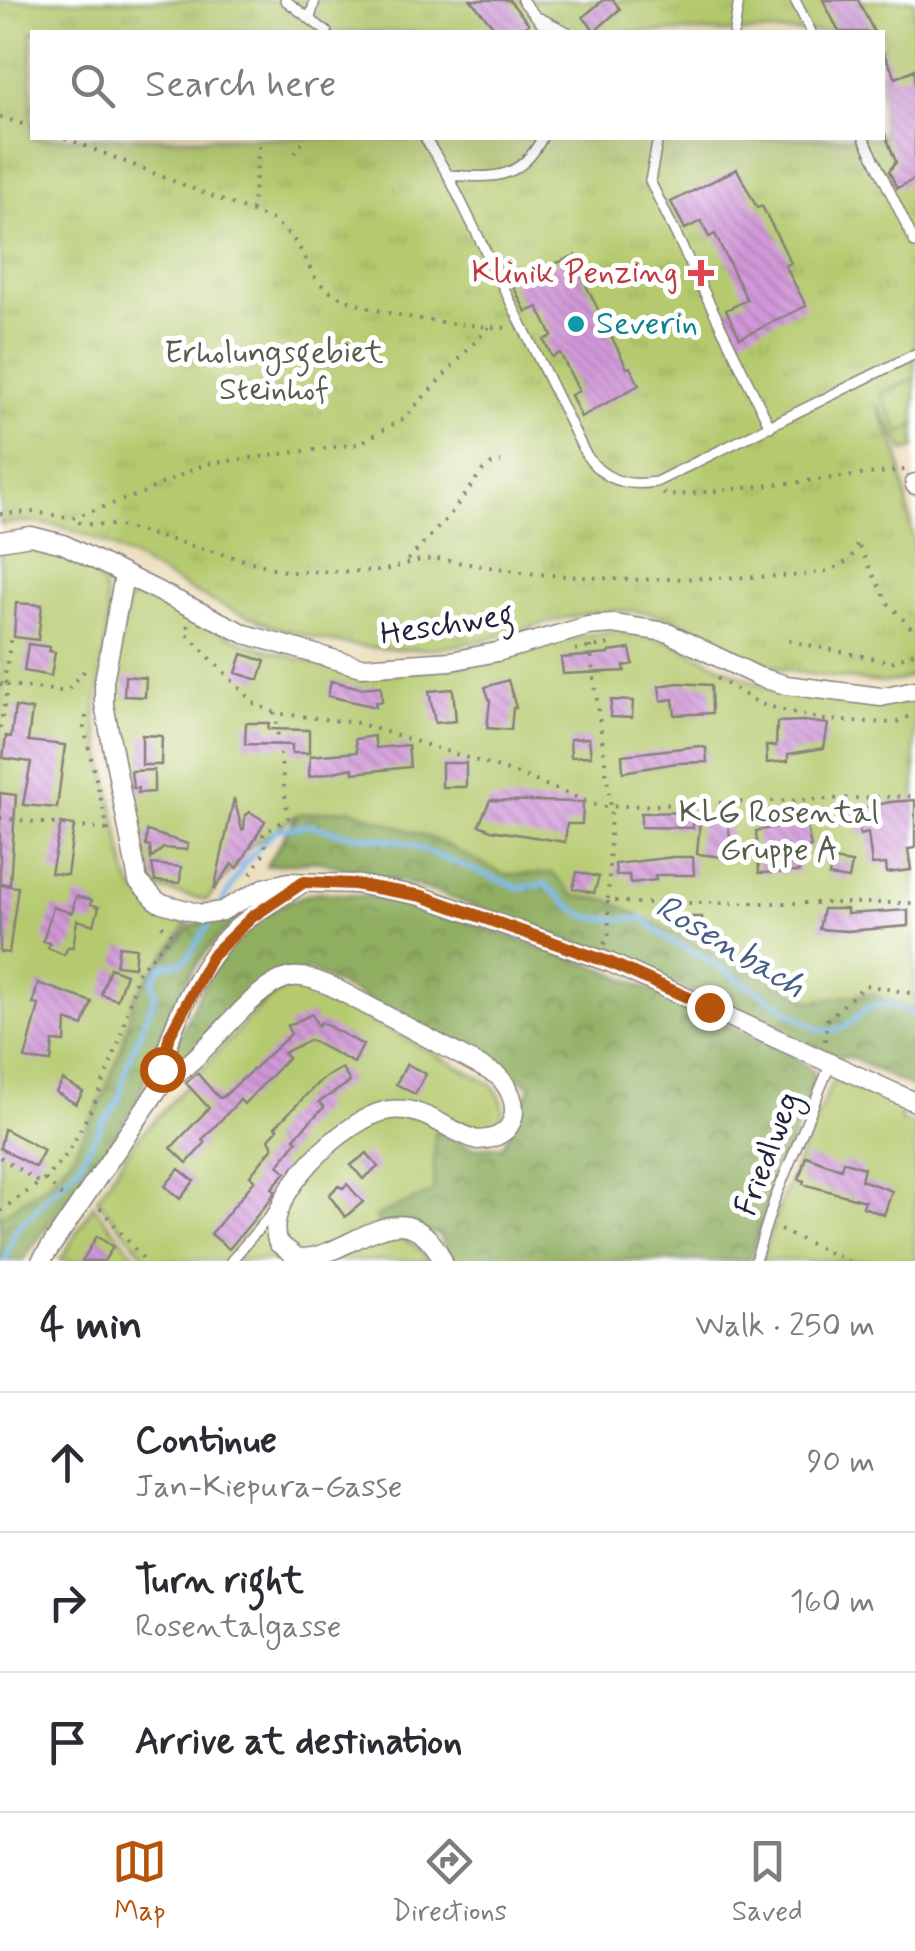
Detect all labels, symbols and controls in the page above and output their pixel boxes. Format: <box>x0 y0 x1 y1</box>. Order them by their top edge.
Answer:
search box <box>30 30 885 140</box>
icon: search <box>65 58 120 113</box>
text: Search here <box>145 61 336 110</box>
place label: Klinik Penzing <box>472 252 678 294</box>
marker: Klinik Penzing <box>688 260 714 286</box>
place label: Severin <box>596 303 698 345</box>
marker: Severin <box>565 313 587 335</box>
park label: Erholungsgebiet Steinhof <box>164 332 384 411</box>
street label: Heschweg <box>377 594 517 659</box>
park label: KLG Rosental Gruppe A <box>679 792 879 871</box>
water label: Rosenbach <box>647 884 813 1010</box>
route end <box>687 985 733 1031</box>
route start <box>140 1047 186 1093</box>
street label: Friedlweg <box>725 1086 813 1222</box>
text: 4 min <box>40 1299 142 1354</box>
text: Walk · 250 m <box>695 1305 875 1347</box>
text: Continue <box>135 1417 277 1466</box>
icon: ahead <box>40 1435 95 1490</box>
text: 90 m <box>807 1441 875 1483</box>
text: Jan-Kiepura-Gasse <box>135 1466 403 1508</box>
text: Turn right <box>135 1557 304 1606</box>
icon: right <box>40 1575 95 1630</box>
text: 160 m <box>790 1581 875 1623</box>
text: Rosentalgasse <box>135 1606 341 1648</box>
icon: arrive <box>40 1715 95 1770</box>
text: Arrive at destination <box>135 1718 462 1767</box>
tab: Map <box>112 1834 167 1931</box>
tab: Directions <box>392 1834 507 1931</box>
tab: Saved <box>732 1834 803 1931</box>

